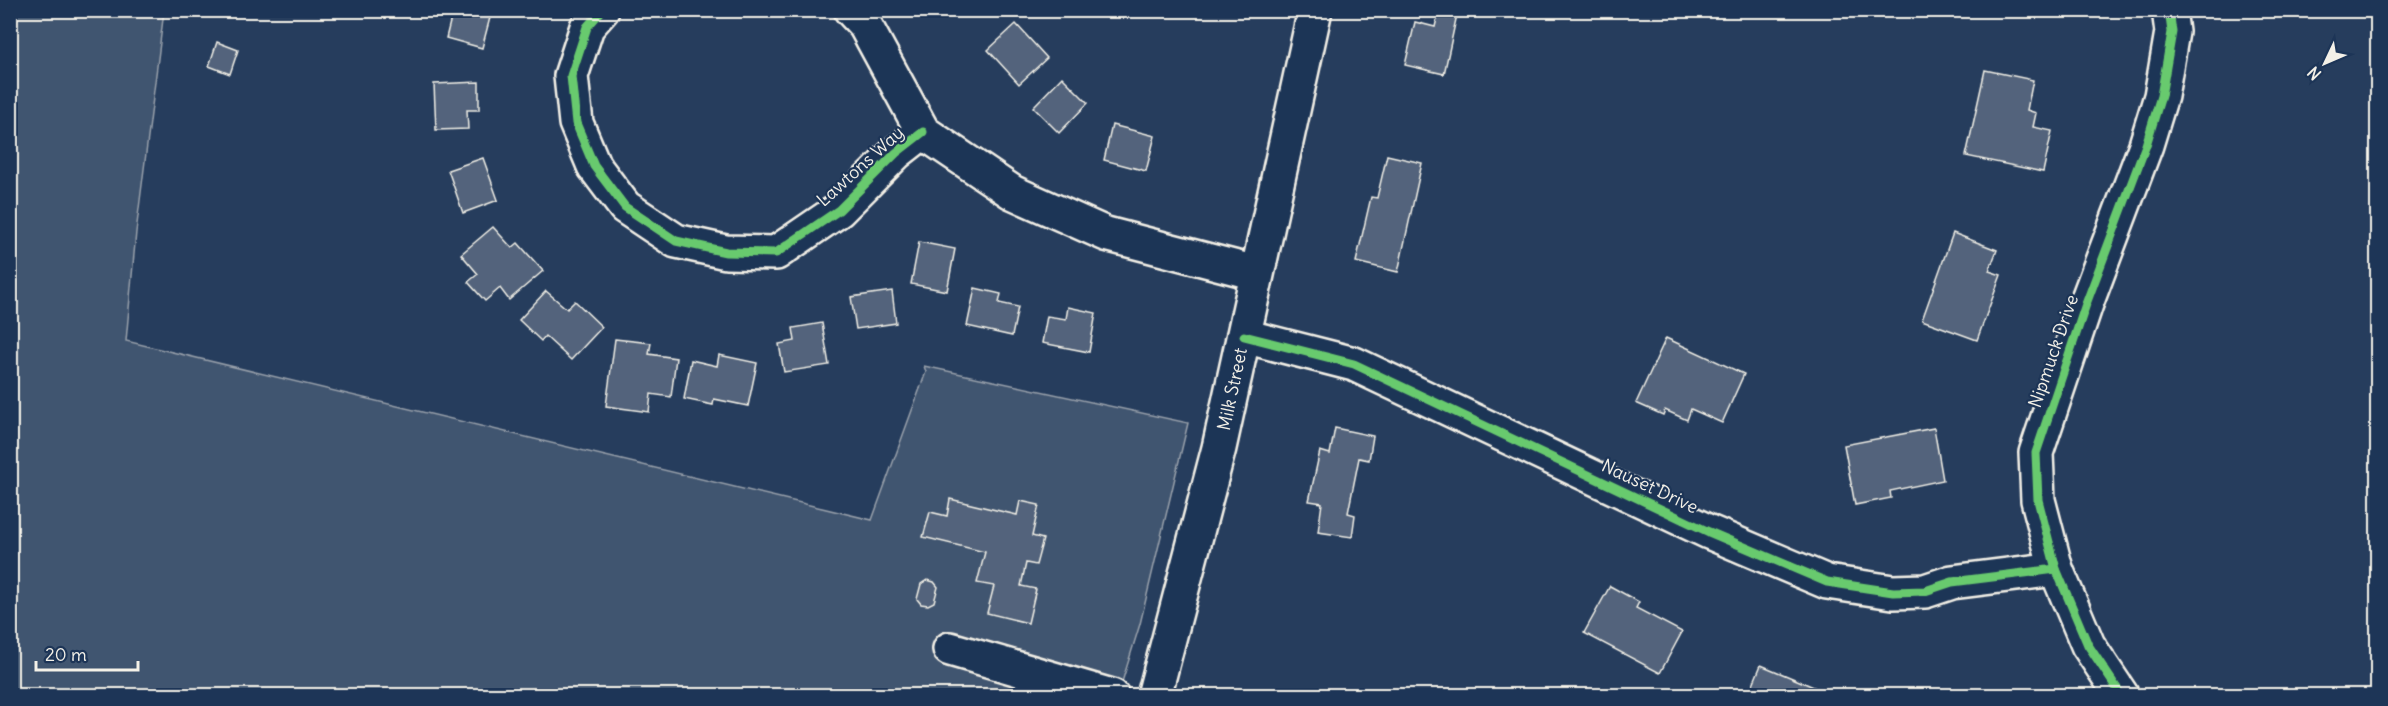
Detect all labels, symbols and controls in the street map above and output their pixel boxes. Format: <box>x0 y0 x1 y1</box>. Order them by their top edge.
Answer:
north arrow <box>2295 33 2355 93</box>
text: N <box>2303 62 2325 84</box>
street label: Lawtons Way <box>812 121 908 211</box>
street label: Nipmuck Drive <box>2023 291 2083 411</box>
street label: Milk Street <box>1212 345 1252 433</box>
street label: Nauset Drive <box>1598 454 1702 518</box>
scale bar <box>36 634 138 672</box>
text: 20 m <box>45 643 87 666</box>

